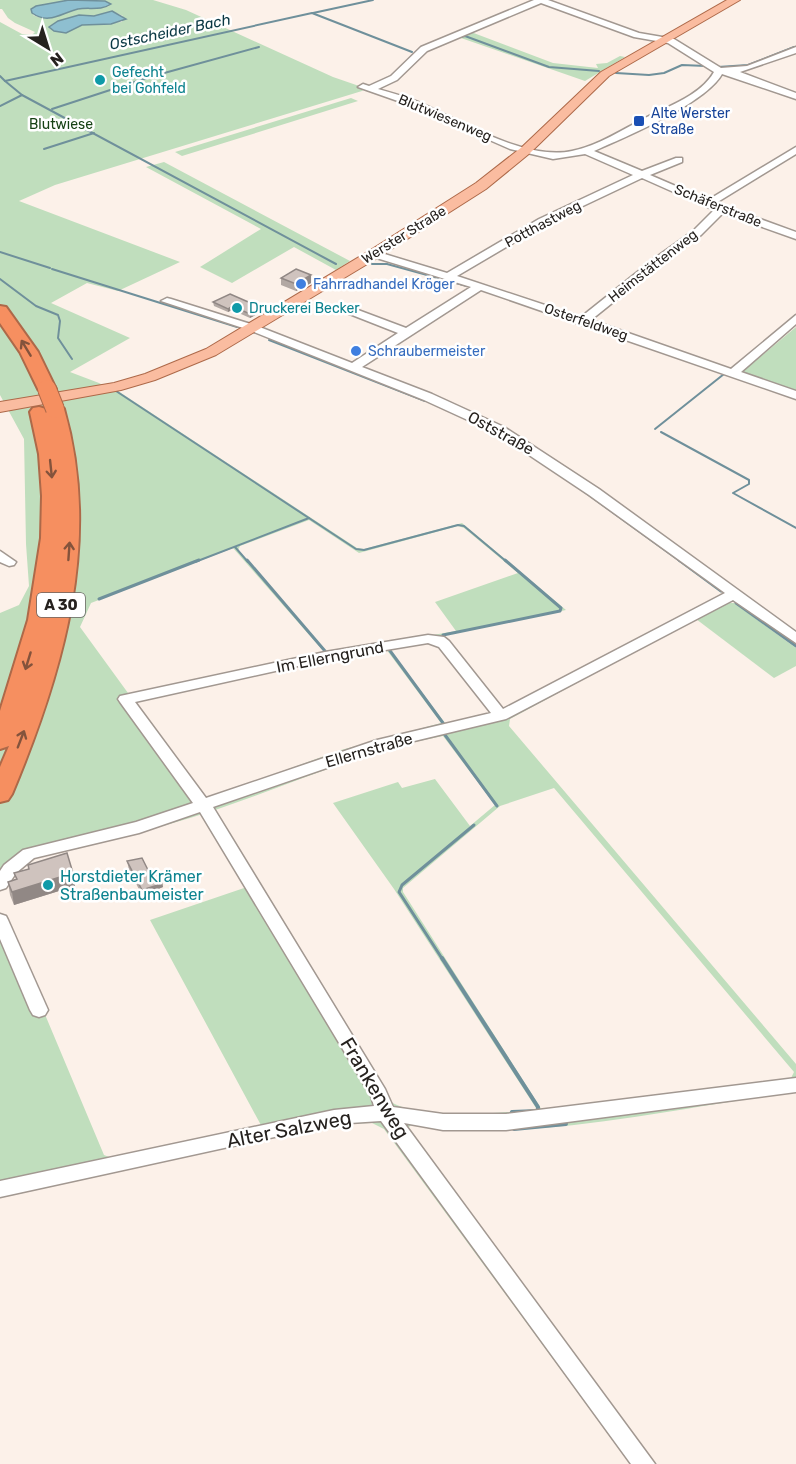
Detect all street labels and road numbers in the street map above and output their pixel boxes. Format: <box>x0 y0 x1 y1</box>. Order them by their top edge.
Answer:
street label: Blutwiesenweg <box>396 91 494 145</box>
street label: Schäferstraße <box>672 181 764 231</box>
street label: Potthastweg <box>502 197 584 251</box>
street label: Werster Straße <box>359 202 449 268</box>
street label: Heimstättenweg <box>605 226 701 306</box>
street label: Osterfeldweg <box>542 300 630 344</box>
street label: Oststraße <box>465 407 537 459</box>
road number: A 30 <box>37 593 85 617</box>
street label: Im Ellerngrund <box>275 637 385 677</box>
street label: Ellernstraße <box>323 728 415 772</box>
street label: Frankenweg <box>335 1033 415 1143</box>
street label: Alter Salzweg <box>224 1105 354 1153</box>

